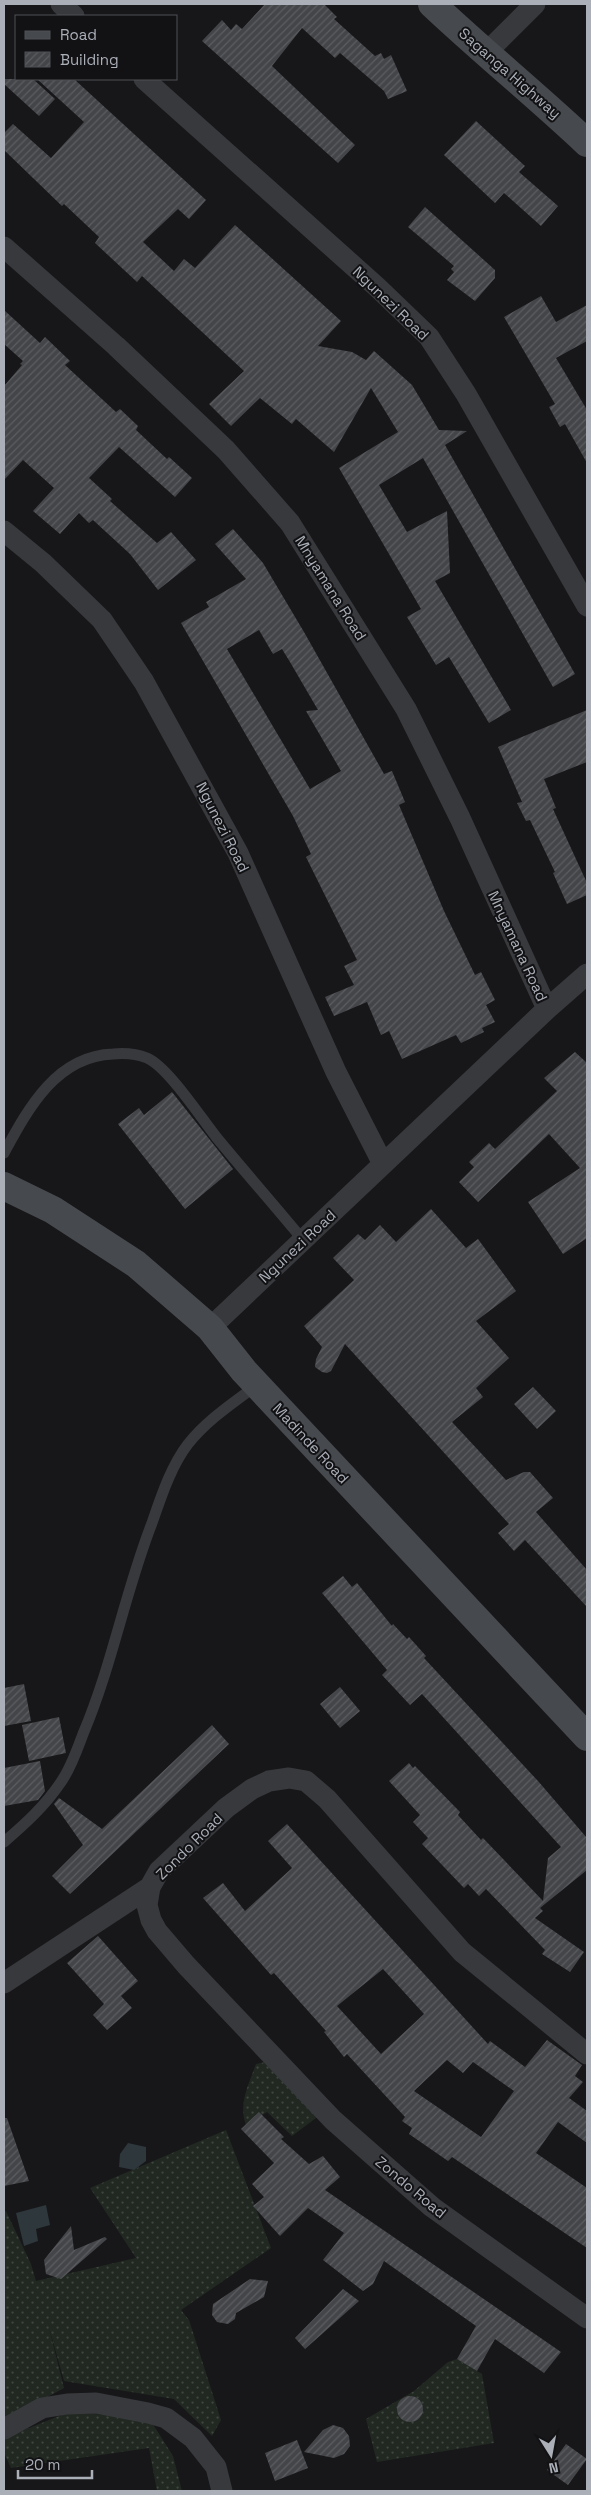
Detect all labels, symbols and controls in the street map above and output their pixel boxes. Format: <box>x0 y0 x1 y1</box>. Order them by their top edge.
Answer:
legend <box>15 15 178 80</box>
street label: Saganga Highway <box>455 24 565 122</box>
text: Road <box>60 25 97 44</box>
text: Building <box>60 50 119 69</box>
street label: Ngunezi Road <box>349 262 433 344</box>
street label: Mnyamana Road <box>291 532 371 644</box>
street label: Ngunezi Road <box>192 779 254 875</box>
street label: Mnyamana Road <box>484 888 552 1004</box>
street label: Ngunezi Road <box>254 1205 340 1287</box>
street label: Madinde Road <box>269 1399 353 1487</box>
street label: Zondo Road <box>152 1809 226 1883</box>
street label: Zondo Road <box>372 2152 450 2222</box>
north arrow <box>526 2430 576 2480</box>
scale bar <box>18 2448 91 2480</box>
text: 20 m <box>25 2455 60 2474</box>
text: N <box>547 2458 560 2477</box>

